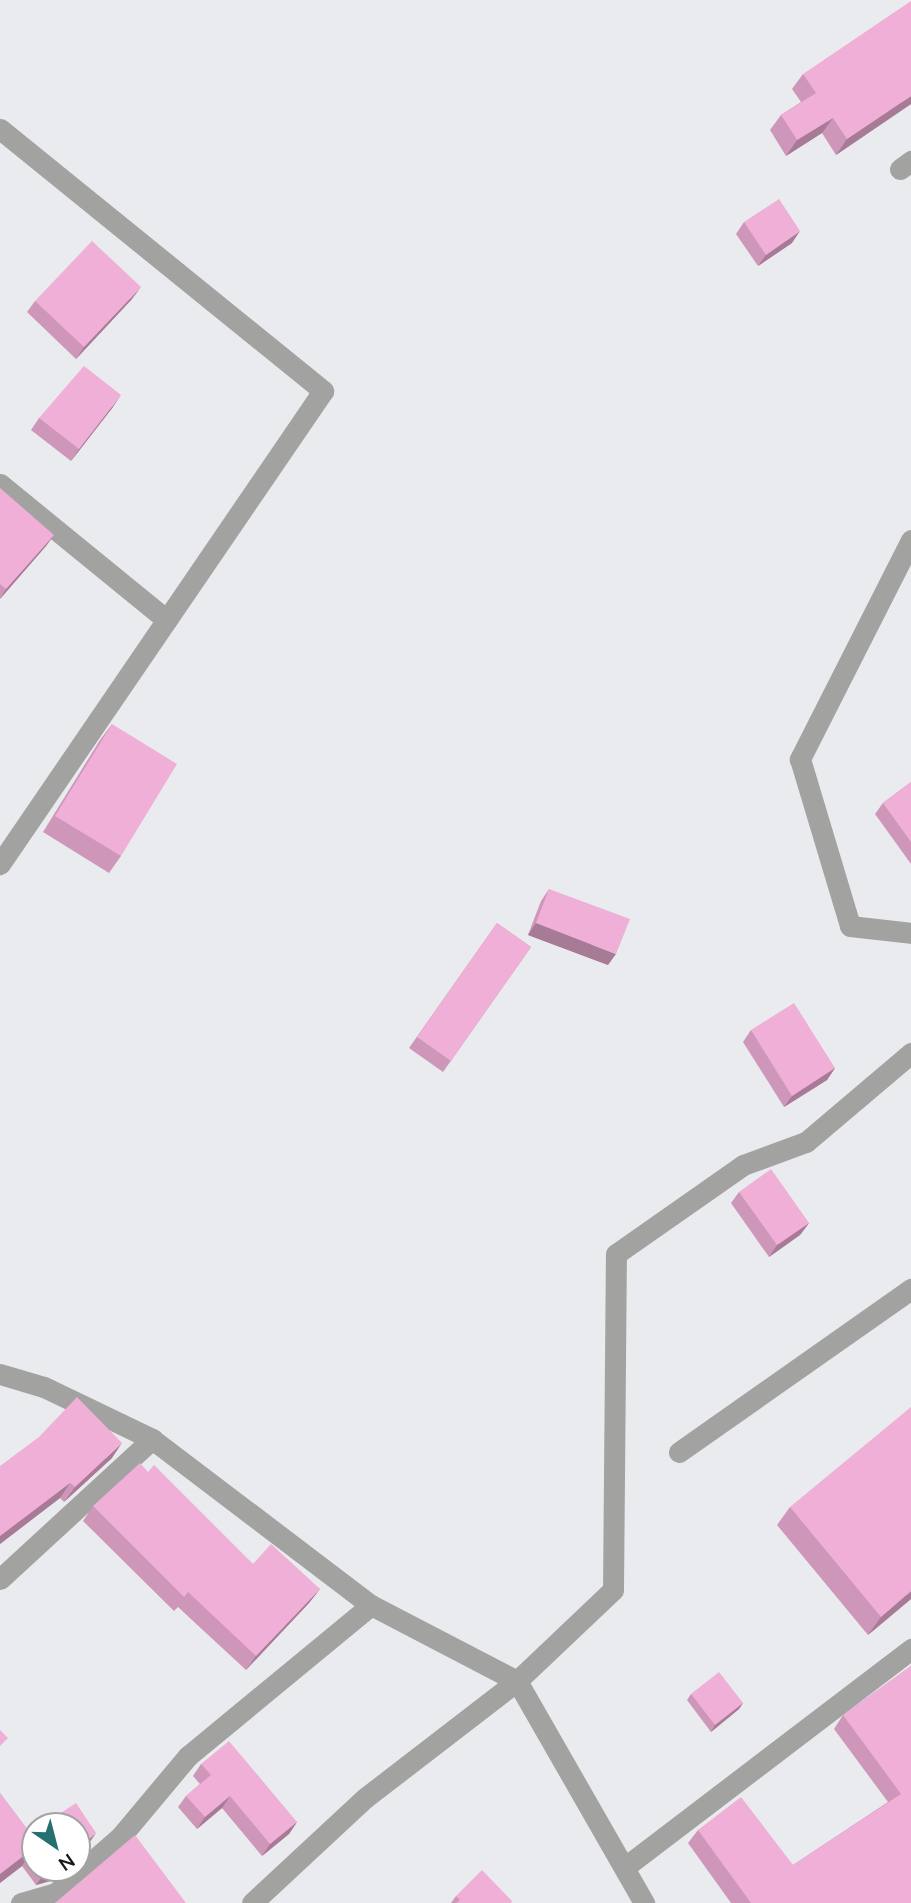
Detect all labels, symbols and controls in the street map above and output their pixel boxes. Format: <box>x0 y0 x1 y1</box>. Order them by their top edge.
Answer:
north arrow <box>21 1812 91 1882</box>
text: N <box>54 1849 80 1877</box>

